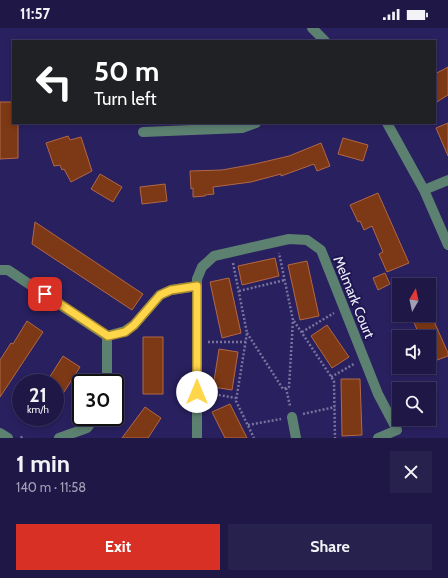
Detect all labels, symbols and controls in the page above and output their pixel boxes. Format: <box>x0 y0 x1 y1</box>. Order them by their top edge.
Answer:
text: 11:57 <box>20 5 50 23</box>
text: 50 m <box>94 54 159 88</box>
icon: left <box>28 56 80 108</box>
text: Turn left <box>94 88 157 110</box>
street label: Melmark Court <box>329 253 379 341</box>
pin <box>28 277 62 311</box>
north arrow <box>392 278 436 322</box>
map controls <box>392 278 436 426</box>
icon: arrive <box>34 283 56 305</box>
button: sound <box>392 330 436 374</box>
position arrow <box>176 371 218 413</box>
speed limit sign: 30 <box>72 374 124 426</box>
button: search <box>392 382 436 426</box>
text: 21 <box>29 383 47 407</box>
text: km/h <box>27 403 49 416</box>
text: 1 min <box>16 449 70 478</box>
button: close <box>390 451 432 493</box>
text: 140 m · 11:58 <box>16 479 86 495</box>
button: Exit <box>16 524 220 570</box>
button: Share <box>228 524 432 570</box>

